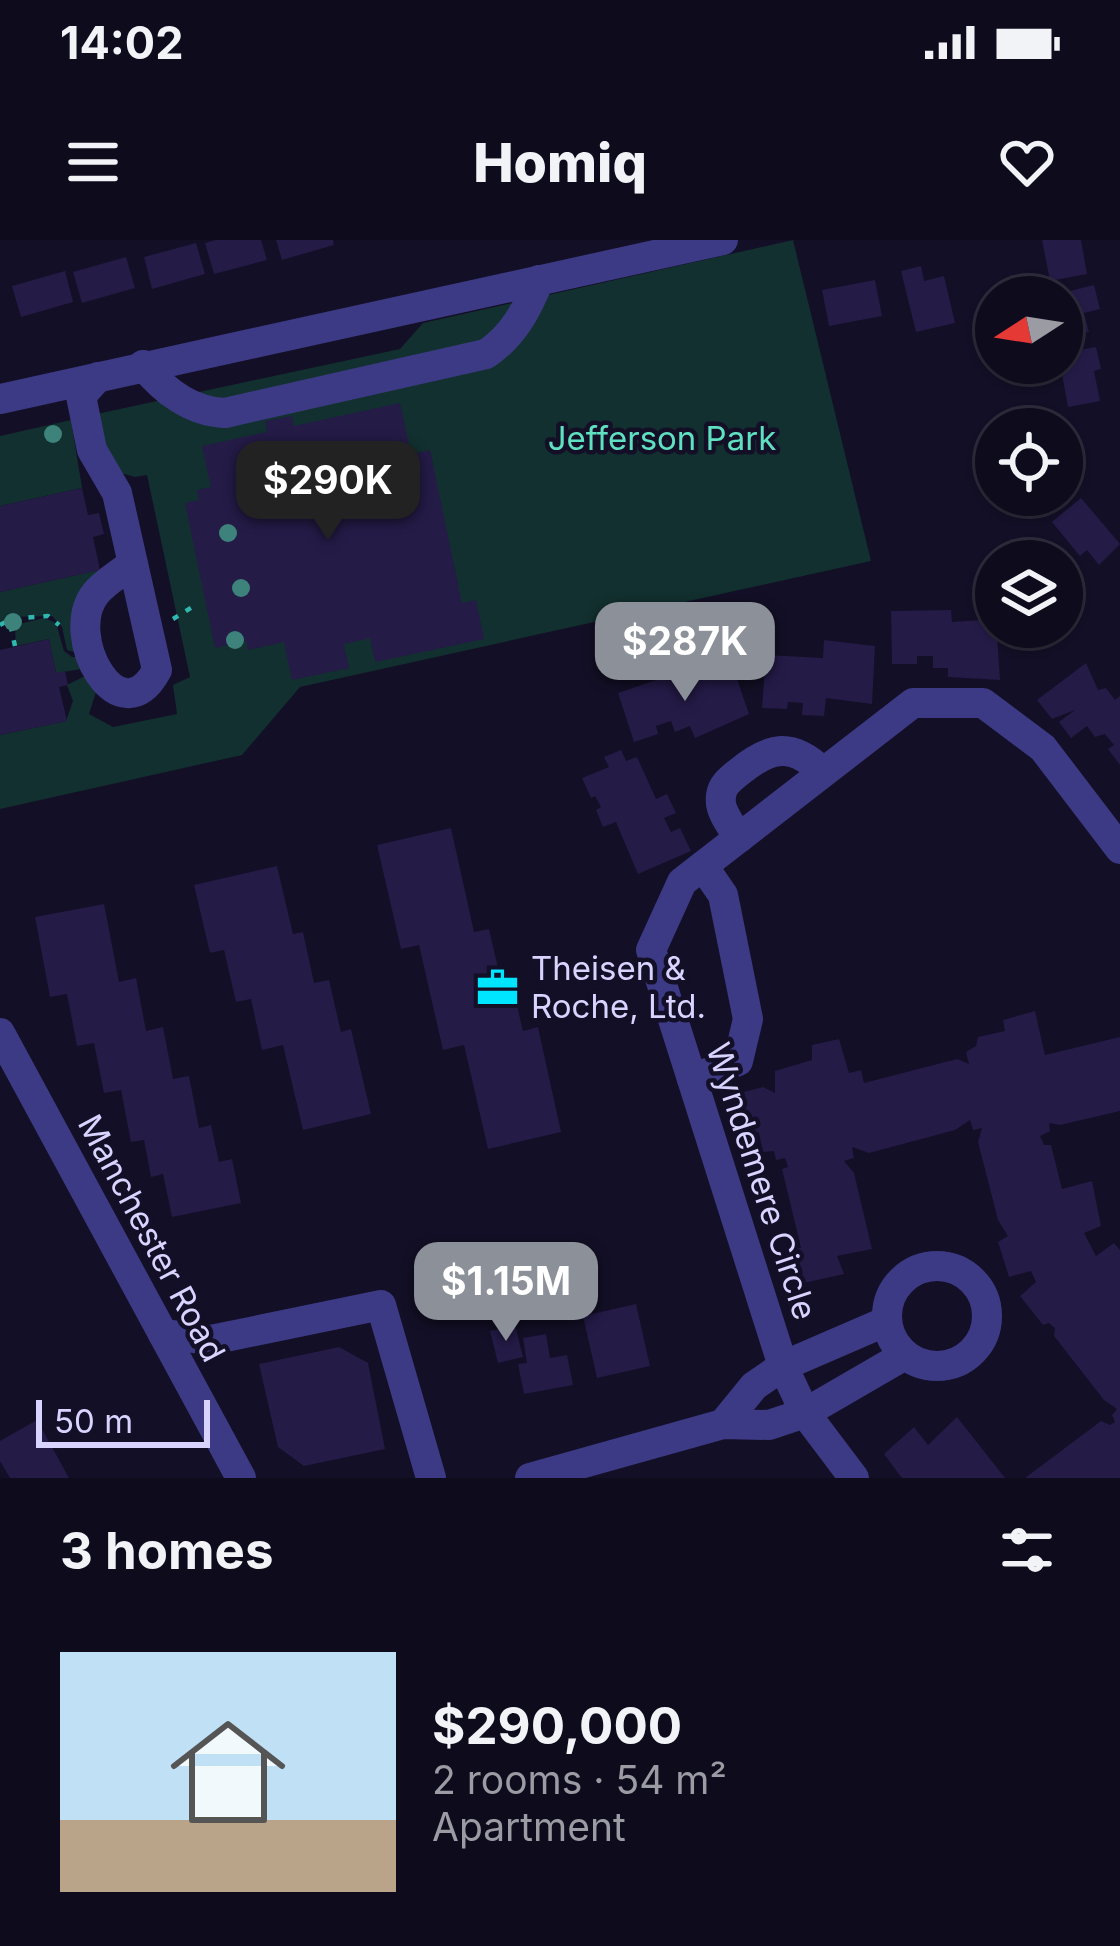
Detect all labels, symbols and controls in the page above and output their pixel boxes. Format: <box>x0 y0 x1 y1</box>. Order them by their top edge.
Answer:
text: 14:02 <box>60 15 184 70</box>
icon: menu <box>60 129 126 195</box>
icon: heart <box>994 129 1060 195</box>
text: Homiq <box>473 130 647 195</box>
north arrow <box>975 276 1083 384</box>
map controls <box>975 276 1083 648</box>
button: locate <box>975 408 1083 516</box>
park label: Jefferson Park <box>548 418 776 458</box>
pin: $290K <box>244 441 412 543</box>
text: $290K <box>263 456 393 503</box>
button: layers <box>975 540 1083 648</box>
pin: $287K <box>601 602 769 704</box>
text: $287K <box>622 617 748 664</box>
place label: Theisen & Roche, Ltd. <box>531 948 706 1026</box>
office icon: Theisen & Roche, Ltd. <box>474 964 520 1010</box>
street label: Wyndemere Circle <box>698 1038 826 1324</box>
street label: Manchester Road <box>70 1108 234 1368</box>
pin: $1.15M <box>408 1242 604 1344</box>
text: $1.15M <box>441 1257 571 1304</box>
scale bar <box>36 1394 210 1447</box>
text: 50 m <box>54 1401 133 1441</box>
icon: filters <box>994 1517 1060 1583</box>
text: 3 homes <box>60 1520 274 1581</box>
text: $290,000 <box>432 1695 682 1756</box>
icon: home <box>156 1700 300 1844</box>
text: 2 rooms · 54 m² <box>432 1756 727 1803</box>
text: Apartment <box>432 1803 626 1850</box>

